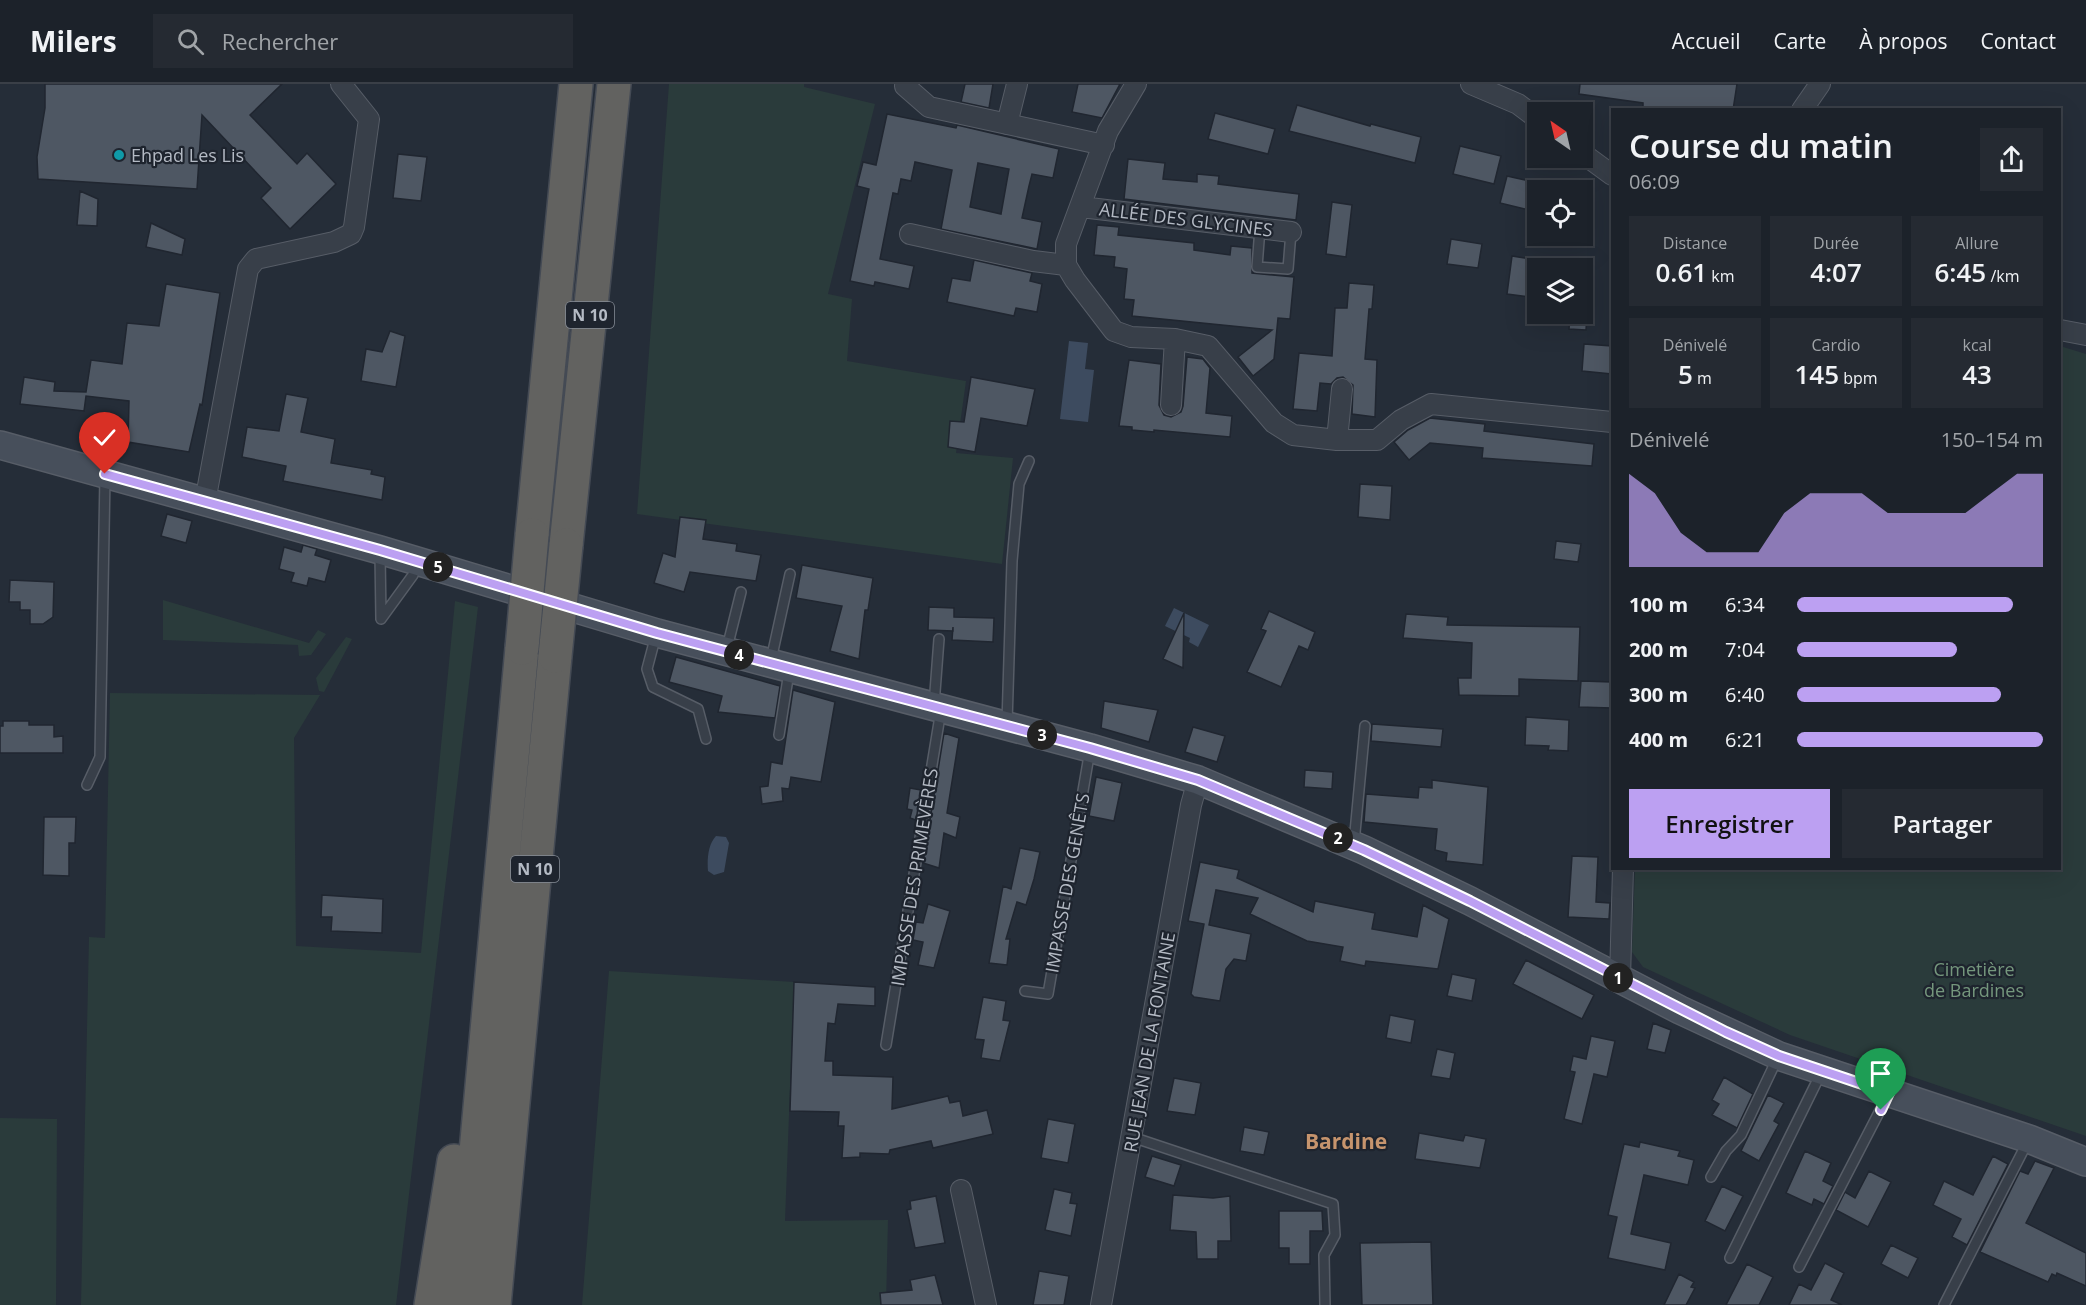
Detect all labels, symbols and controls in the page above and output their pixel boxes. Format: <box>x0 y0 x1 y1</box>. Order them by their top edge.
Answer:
search box <box>153 14 573 68</box>
text: Milers <box>30 22 117 60</box>
icon: search <box>174 25 207 58</box>
text: Rechercher <box>222 26 338 56</box>
text: Accueil <box>1672 27 1740 55</box>
text: Carte <box>1773 27 1826 55</box>
text: À propos <box>1859 27 1948 55</box>
text: Contact <box>1981 27 2056 55</box>
north arrow <box>1527 102 1593 168</box>
map controls <box>1527 102 1593 324</box>
text: Course du matin <box>1629 123 1893 168</box>
button: share <box>1980 128 2043 191</box>
place label: Ehpad Les Lis <box>131 143 244 167</box>
marker: Ehpad Les Lis <box>112 148 126 162</box>
text: 06:09 <box>1629 168 1680 195</box>
button: locate <box>1527 180 1593 246</box>
street label: ALLÉE DES GLYCINES <box>1098 196 1274 242</box>
text: Distance <box>1663 232 1727 254</box>
text: Durée <box>1813 232 1859 254</box>
text: Allure <box>1955 232 1999 254</box>
text: 0.61 <box>1655 254 1707 290</box>
text: 4:07 <box>1810 254 1862 290</box>
text: 6:45 <box>1935 254 1986 290</box>
button: layers <box>1527 258 1593 324</box>
text: km <box>1707 265 1735 287</box>
text: /km <box>1986 265 2019 287</box>
road number: N 10 <box>566 302 614 328</box>
text: Dénivelé <box>1663 334 1727 356</box>
text: Cardio <box>1812 334 1860 356</box>
text: kcal <box>1963 334 1992 356</box>
text: 5 <box>1678 356 1693 392</box>
text: 145 <box>1794 356 1839 392</box>
text: 43 <box>1962 356 1992 392</box>
text: m <box>1693 367 1712 389</box>
text: bpm <box>1839 367 1878 389</box>
pin <box>79 412 130 474</box>
icon: check <box>88 421 121 454</box>
text: Dénivelé <box>1629 426 1710 453</box>
text: 150–154 m <box>1941 426 2043 453</box>
pin: 5 <box>423 552 453 582</box>
text: 5 <box>433 556 443 578</box>
text: 100 m <box>1629 591 1688 618</box>
text: 6:34 <box>1725 591 1765 618</box>
text: 200 m <box>1629 636 1688 663</box>
text: 7:04 <box>1725 636 1765 663</box>
pin: 4 <box>724 640 754 670</box>
text: 4 <box>734 644 744 666</box>
text: 300 m <box>1629 681 1688 708</box>
text: 6:40 <box>1725 681 1765 708</box>
pin: 3 <box>1027 720 1057 750</box>
text: 3 <box>1037 724 1047 746</box>
text: 400 m <box>1629 726 1688 753</box>
text: 6:21 <box>1725 726 1765 753</box>
street label: IMPASSE DES PRIMEVÈRES <box>885 766 943 988</box>
button: Enregistrer <box>1629 789 1830 858</box>
button: Partager <box>1842 789 2043 858</box>
street label: IMPASSE DES GENÊTS <box>1039 791 1095 975</box>
pin: 2 <box>1323 823 1353 853</box>
text: 2 <box>1333 827 1343 849</box>
road number: N 10 <box>511 856 559 882</box>
street label: RUE JEAN DE LA FONTAINE <box>1118 930 1180 1154</box>
park label: Cimetière de Bardines <box>1924 957 2024 1002</box>
pin: 1 <box>1603 963 1633 993</box>
text: 1 <box>1613 967 1623 989</box>
pin <box>1855 1048 1906 1110</box>
icon: arrive <box>1864 1057 1897 1090</box>
district label: Bardine <box>1305 1127 1387 1155</box>

